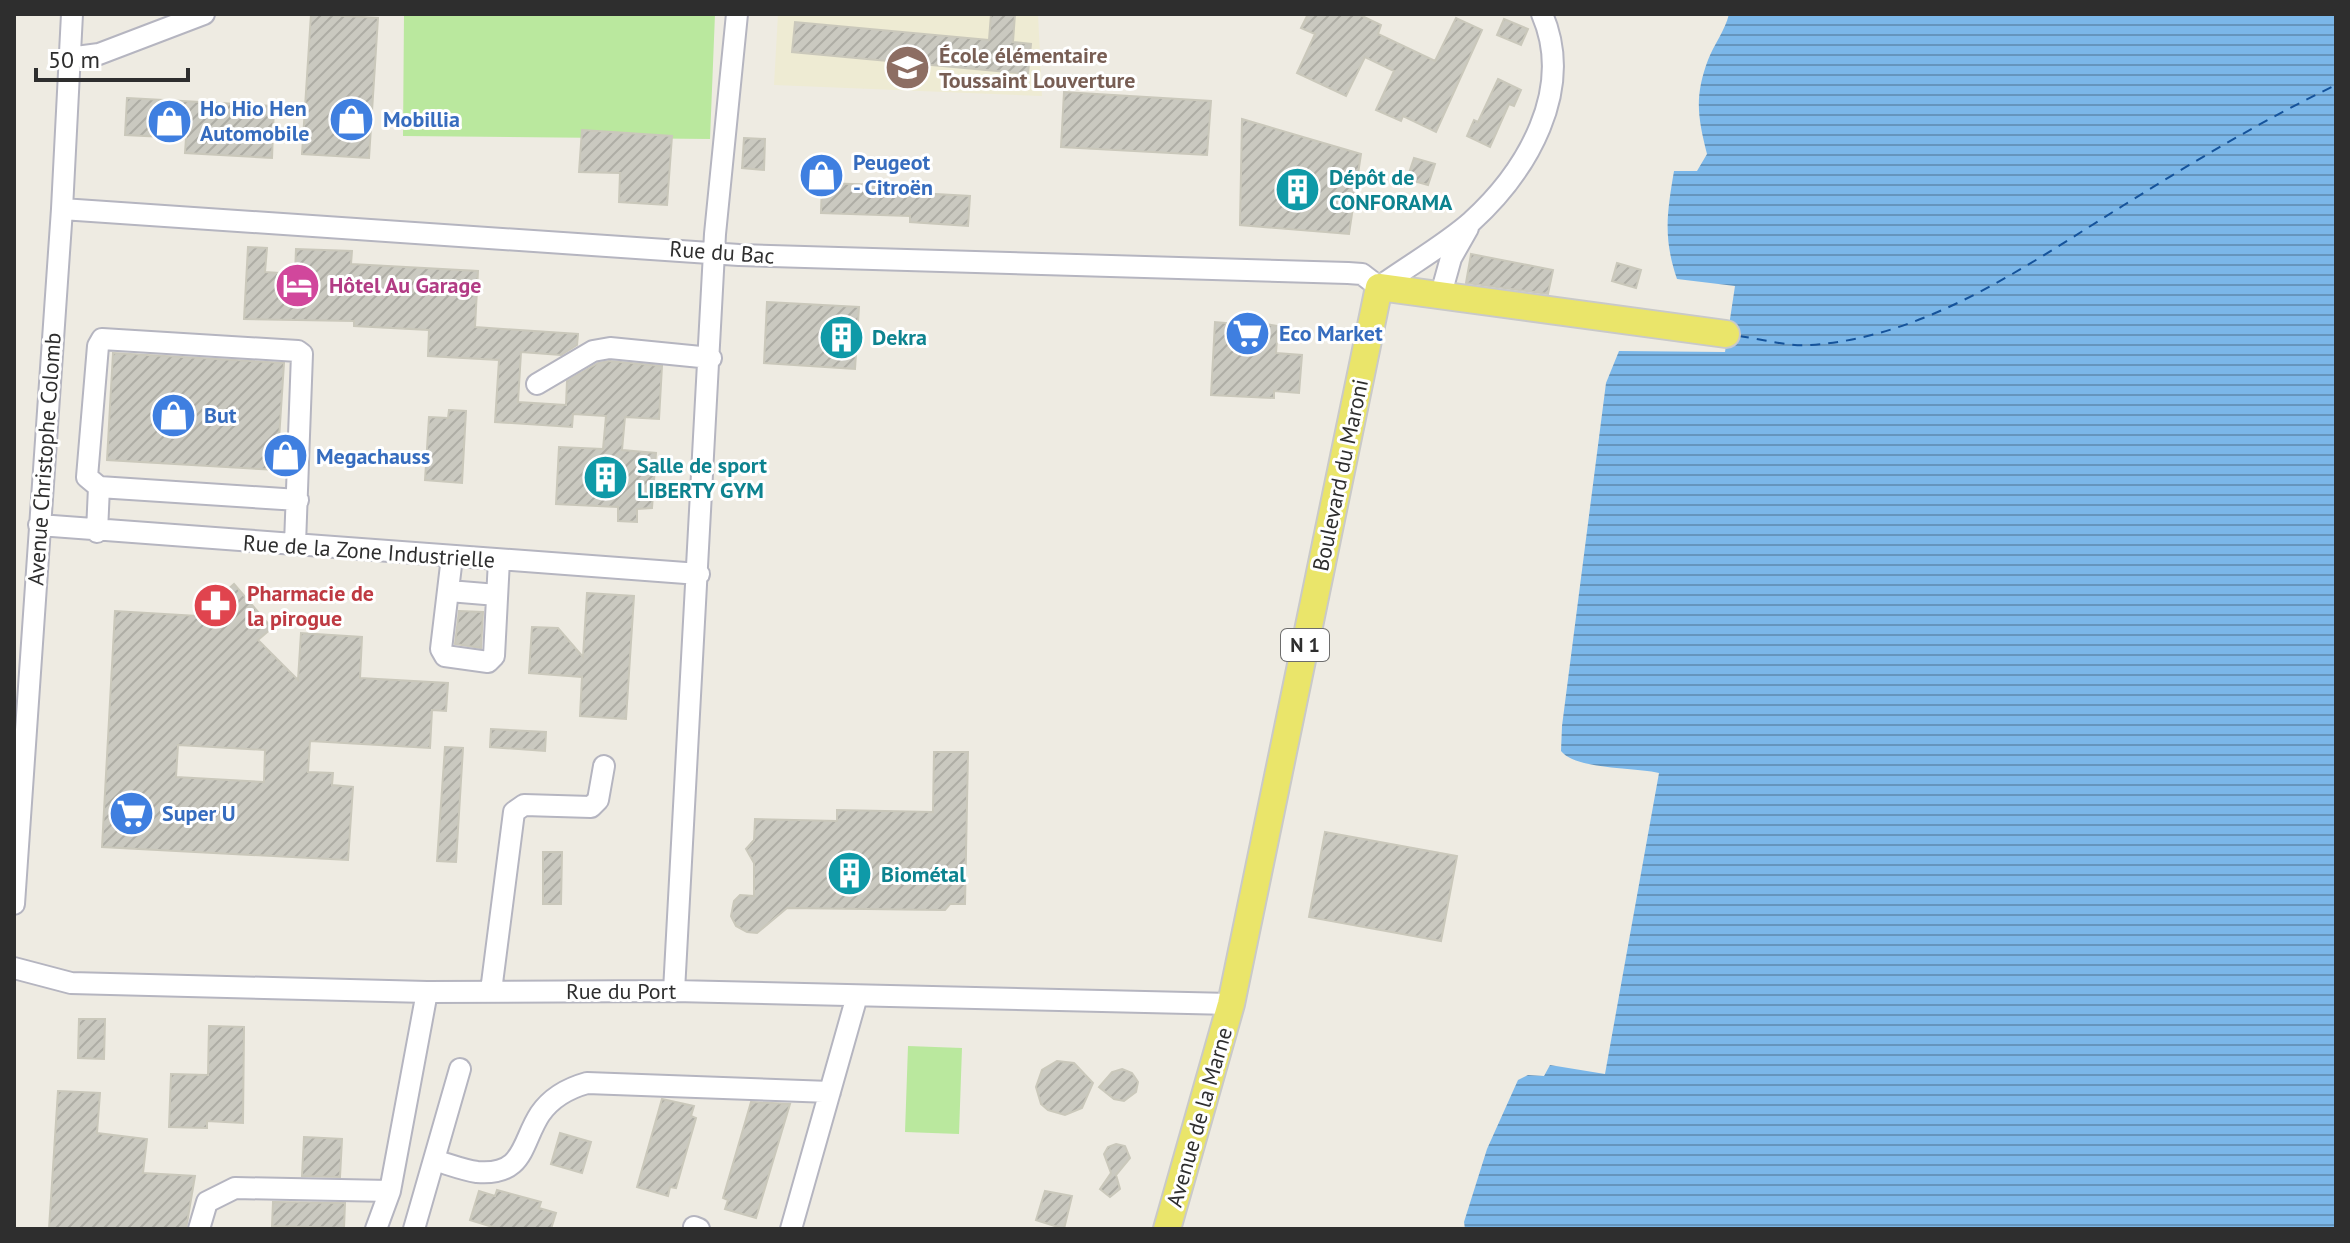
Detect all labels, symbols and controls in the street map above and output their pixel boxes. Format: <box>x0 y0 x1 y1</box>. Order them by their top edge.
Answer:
scale bar <box>36 32 188 82</box>
place label: École élémentaire Toussaint Louverture <box>939 41 1135 94</box>
text: 50 m <box>48 44 100 75</box>
school or university icon: École élémentaire Toussaint Louverture <box>884 44 932 92</box>
place label: Ho Hio Hen Automobile <box>200 94 309 147</box>
shop icon: Mobillia <box>328 95 376 143</box>
shop icon: Ho Hio Hen Automobile <box>145 97 193 145</box>
place label: Mobillia <box>383 105 460 133</box>
place label: Peugeot - Citroën <box>853 148 933 201</box>
shop icon: Peugeot - Citroën <box>798 151 846 199</box>
place label: Dépôt de CONFORAMA <box>1329 163 1453 216</box>
building icon: Dépôt de CONFORAMA <box>1274 166 1322 214</box>
street label: Rue du Bac <box>669 234 775 270</box>
hotel icon: Hôtel Au Garage <box>274 261 322 309</box>
place label: Hôtel Au Garage <box>329 271 481 299</box>
supermarket icon: Eco Market <box>1224 309 1272 357</box>
building icon: Dekra <box>817 313 865 361</box>
place label: Eco Market <box>1279 319 1383 347</box>
place label: Dekra <box>872 323 927 351</box>
street label: Avenue Christophe Colomb <box>21 332 67 586</box>
street label: Boulevard du Maroni <box>1306 377 1374 573</box>
shop icon: But <box>149 391 197 439</box>
place label: But <box>204 401 237 429</box>
shop icon: Megachauss <box>261 432 309 480</box>
place label: Megachauss <box>316 442 430 470</box>
place label: Salle de sport LIBERTY GYM <box>637 451 767 504</box>
building icon: Salle de sport LIBERTY GYM <box>582 454 630 502</box>
street label: Rue de la Zone Industrielle <box>242 528 496 574</box>
place label: Pharmacie de la pirogue <box>247 579 374 632</box>
pharmacy icon: Pharmacie de la pirogue <box>192 582 240 630</box>
road number: N 1 <box>1281 629 1329 661</box>
supermarket icon: Super U <box>107 789 155 837</box>
place label: Super U <box>162 799 236 827</box>
building icon: Biométal <box>826 850 874 898</box>
place label: Biométal <box>881 860 966 888</box>
street label: Rue du Port <box>566 977 677 1005</box>
street label: Avenue de la Marne <box>1160 1024 1238 1210</box>

